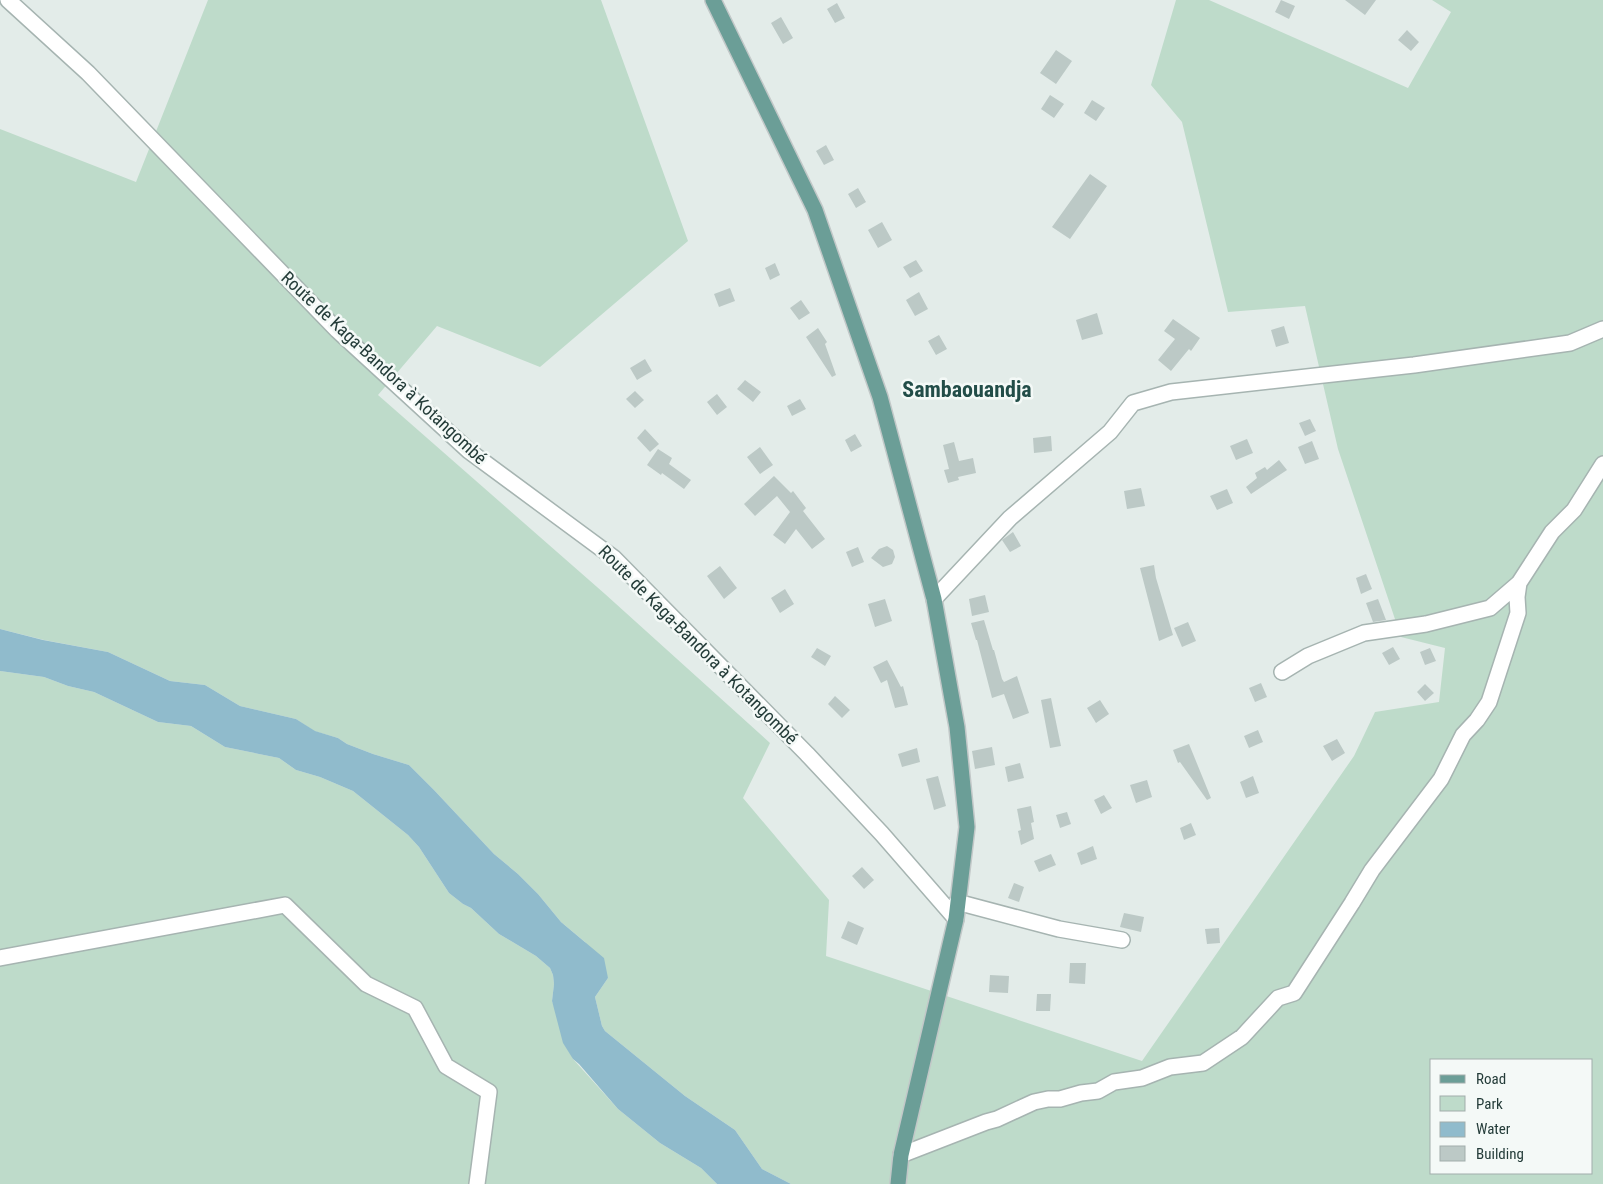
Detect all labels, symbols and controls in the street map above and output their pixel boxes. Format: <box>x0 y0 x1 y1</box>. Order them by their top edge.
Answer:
street label: Route de Kaga-Bandora à Kotangombé <box>277 267 491 468</box>
district label: Sambaouandja <box>902 377 1032 402</box>
street label: Route de Kaga-Bandora à Kotangombé <box>594 541 802 749</box>
legend <box>1430 1059 1593 1174</box>
text: Road <box>1476 1070 1506 1088</box>
text: Park <box>1476 1095 1503 1113</box>
text: Water <box>1476 1120 1511 1138</box>
text: Building <box>1476 1145 1524 1163</box>

